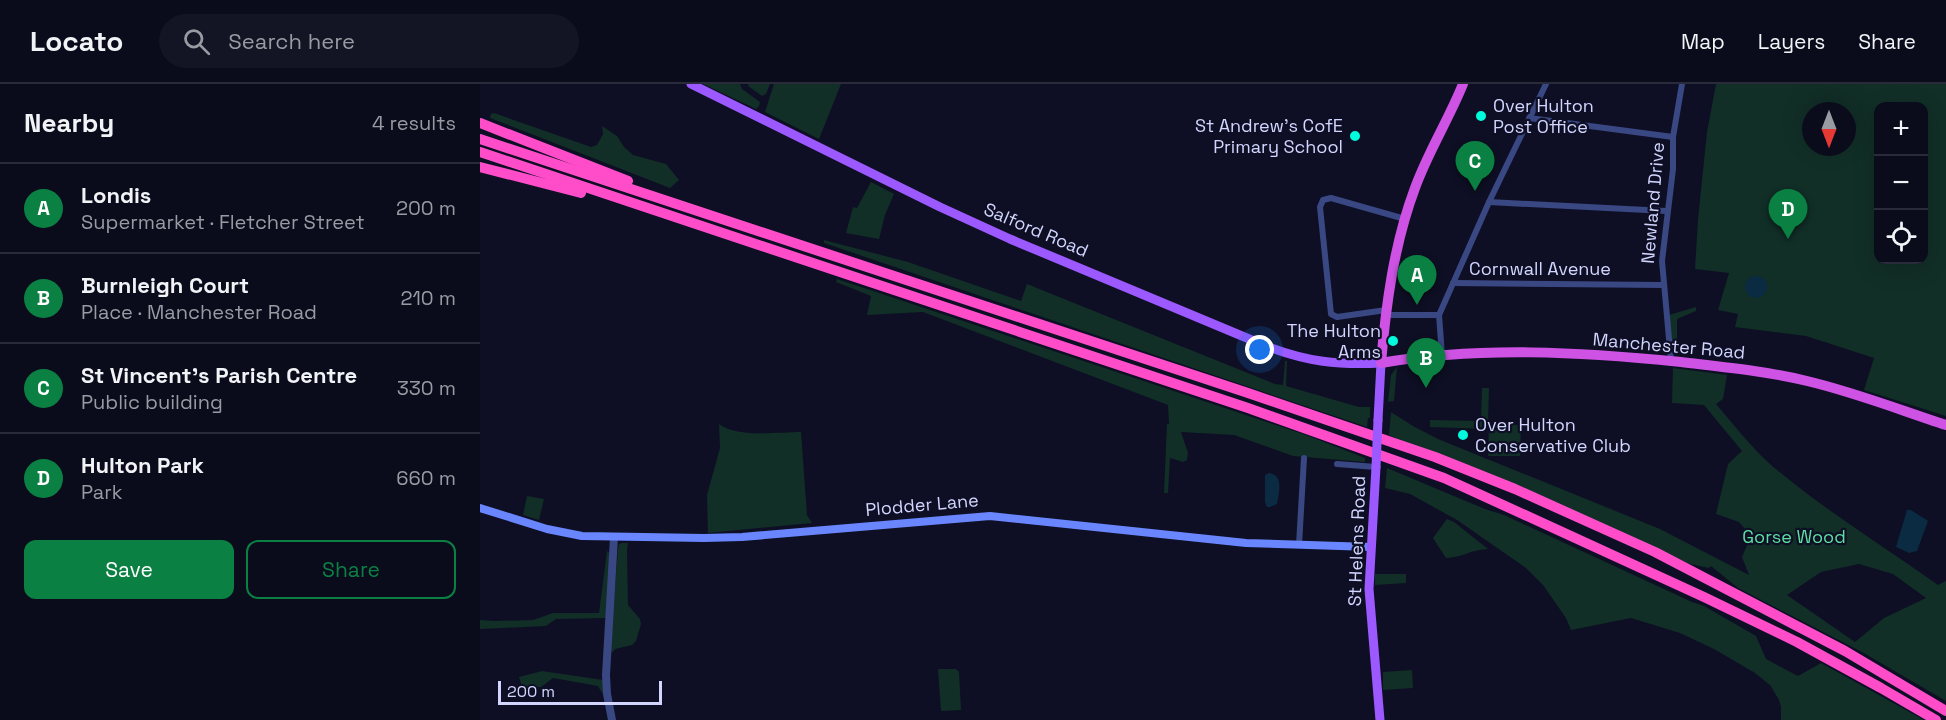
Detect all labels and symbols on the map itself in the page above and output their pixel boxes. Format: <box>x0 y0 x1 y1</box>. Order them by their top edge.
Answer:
place label: Over Hulton Post Office <box>1493 94 1594 138</box>
north arrow <box>1802 102 1856 156</box>
marker: Over Hulton Post Office <box>1474 109 1488 123</box>
place label: St Andrew's CofE Primary School <box>1195 114 1343 158</box>
marker: St Andrew's CofE Primary School <box>1348 129 1362 143</box>
pin: C <box>1456 141 1494 191</box>
street label: Newland Drive <box>1636 141 1669 265</box>
pin: D <box>1768 190 1808 239</box>
street label: Salford Road <box>980 197 1092 262</box>
pin: A <box>1398 256 1436 305</box>
street label: Cornwall Avenue <box>1469 257 1611 280</box>
place label: The Hulton Arms <box>1287 319 1381 363</box>
street label: Manchester Road <box>1592 327 1746 364</box>
marker: The Hulton Arms <box>1386 334 1400 348</box>
your location <box>1245 335 1274 364</box>
pin: B <box>1406 338 1446 388</box>
place label: Over Hulton Conservative Club <box>1475 413 1631 457</box>
marker: Over Hulton Conservative Club <box>1456 428 1470 442</box>
street label: St Helens Road <box>1343 475 1370 607</box>
street label: Plodder Lane <box>864 488 979 521</box>
park label: Gorse Wood <box>1742 525 1846 548</box>
scale bar <box>498 678 662 706</box>

